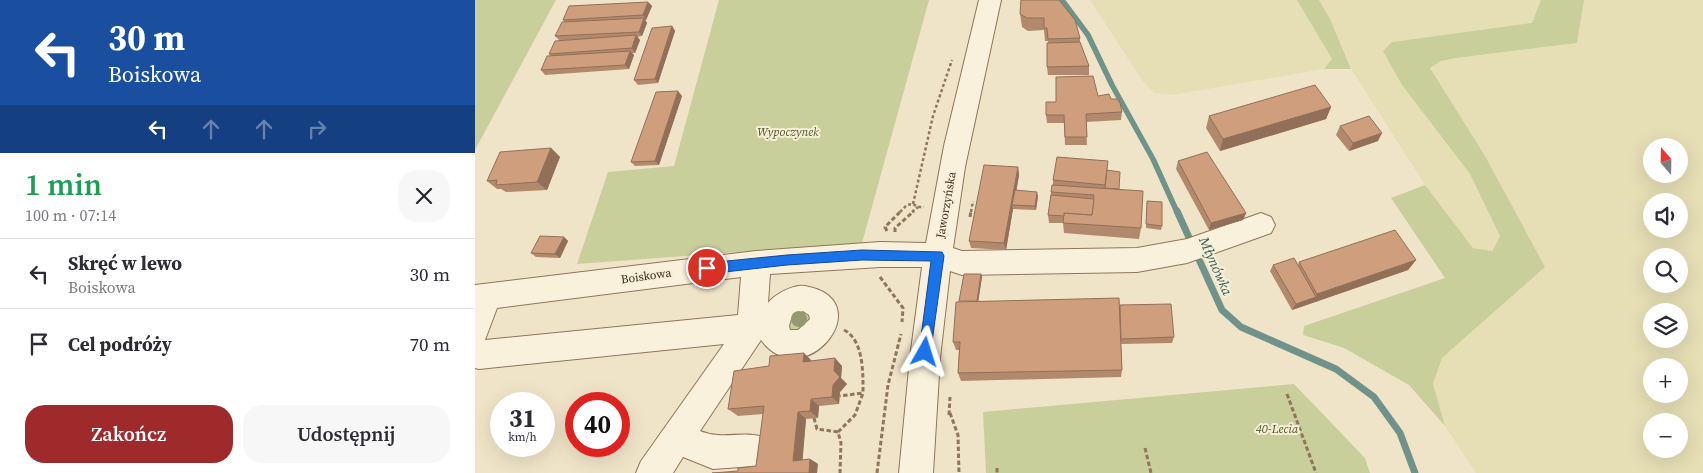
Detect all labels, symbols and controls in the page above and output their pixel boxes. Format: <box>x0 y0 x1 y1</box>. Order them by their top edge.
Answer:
text: 30 m <box>108 14 185 62</box>
icon: left <box>25 20 90 85</box>
text: Boiskowa <box>108 59 201 89</box>
icon: left <box>144 115 172 143</box>
icon: ahead <box>197 115 225 143</box>
icon: ahead <box>250 115 278 143</box>
icon: right <box>303 115 331 143</box>
park label: Wypoczynek <box>757 124 819 140</box>
north arrow <box>1643 138 1687 182</box>
map controls <box>1643 138 1688 458</box>
text: 1 min <box>25 164 102 205</box>
button: close <box>398 170 450 222</box>
street label: Jaworzyńska <box>932 170 960 241</box>
button: sound <box>1643 193 1688 238</box>
text: 100 m · 07:14 <box>25 204 116 226</box>
water label: Młynówka <box>1194 233 1238 299</box>
pin <box>686 247 728 289</box>
button: search <box>1643 248 1688 293</box>
text: Skręć w lewo <box>68 250 182 276</box>
icon: arrive <box>693 254 721 282</box>
icon: left <box>25 260 53 288</box>
text: 30 m <box>409 261 450 287</box>
street label: Boiskowa <box>620 264 673 287</box>
text: Boiskowa <box>68 276 136 298</box>
button: layers <box>1643 303 1688 348</box>
position arrow <box>898 325 950 377</box>
icon: arrive <box>25 330 53 358</box>
text: Cel podróży <box>68 331 172 357</box>
text: 70 m <box>409 331 450 357</box>
button: + <box>1643 358 1688 403</box>
speed limit sign: 40 <box>565 392 630 457</box>
text: 31 <box>509 401 536 435</box>
button: Zakończ <box>25 405 233 463</box>
button: Udostępnij <box>243 405 450 463</box>
button: − <box>1643 413 1688 458</box>
park label: 40-Lecia <box>1256 421 1299 437</box>
text: km/h <box>508 429 537 445</box>

